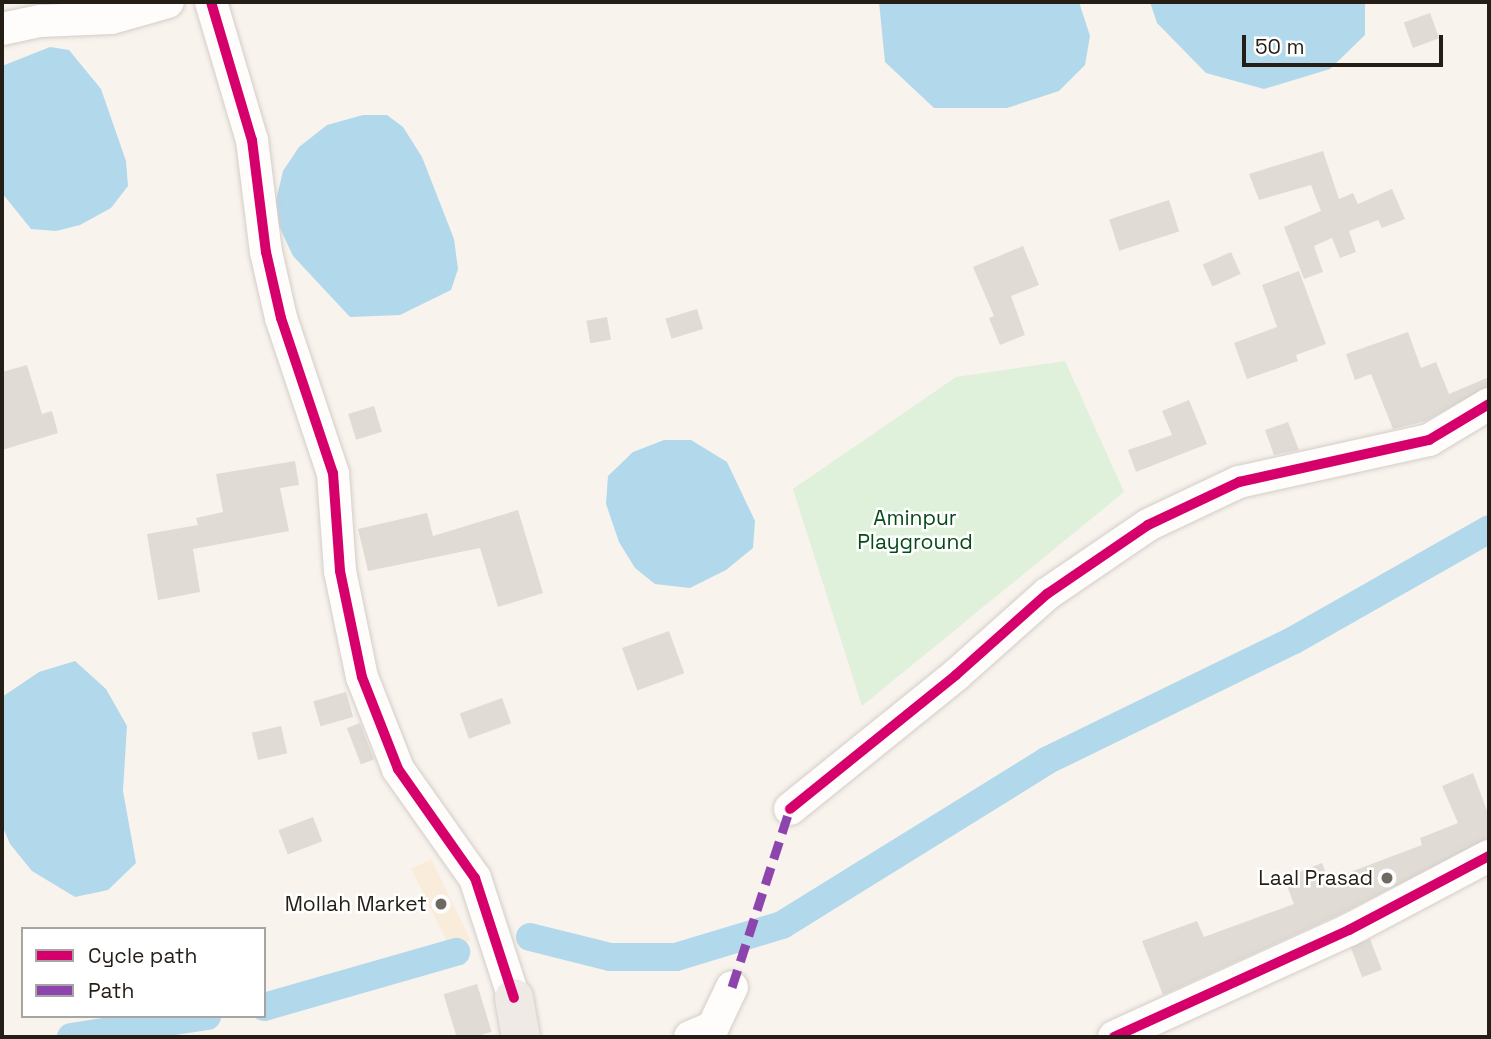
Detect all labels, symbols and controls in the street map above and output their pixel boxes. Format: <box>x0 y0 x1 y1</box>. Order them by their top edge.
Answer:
scale bar <box>1246 21 1447 65</box>
text: 50 m <box>1255 33 1305 60</box>
park label: Aminpur Playground <box>857 505 973 555</box>
place label: Laal Prasad <box>1258 865 1373 891</box>
marker: Laal Prasad <box>1379 870 1395 886</box>
place label: Mollah Market <box>285 891 427 917</box>
marker: Mollah Market <box>433 896 449 912</box>
legend <box>21 927 266 1018</box>
text: Cycle path <box>88 942 197 969</box>
text: Path <box>88 977 134 1004</box>

